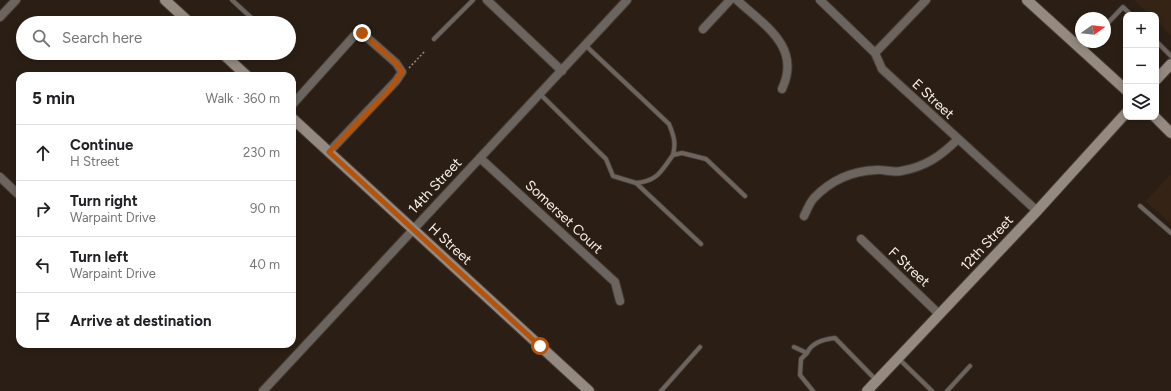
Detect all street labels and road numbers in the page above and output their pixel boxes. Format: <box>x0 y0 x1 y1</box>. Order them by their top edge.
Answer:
street label: E Street <box>909 75 957 123</box>
street label: 14th Street <box>405 155 465 217</box>
street label: Somerset Court <box>522 177 606 257</box>
street label: 12th Street <box>957 212 1017 274</box>
street label: H Street <box>425 220 475 268</box>
street label: F Street <box>885 244 933 290</box>

